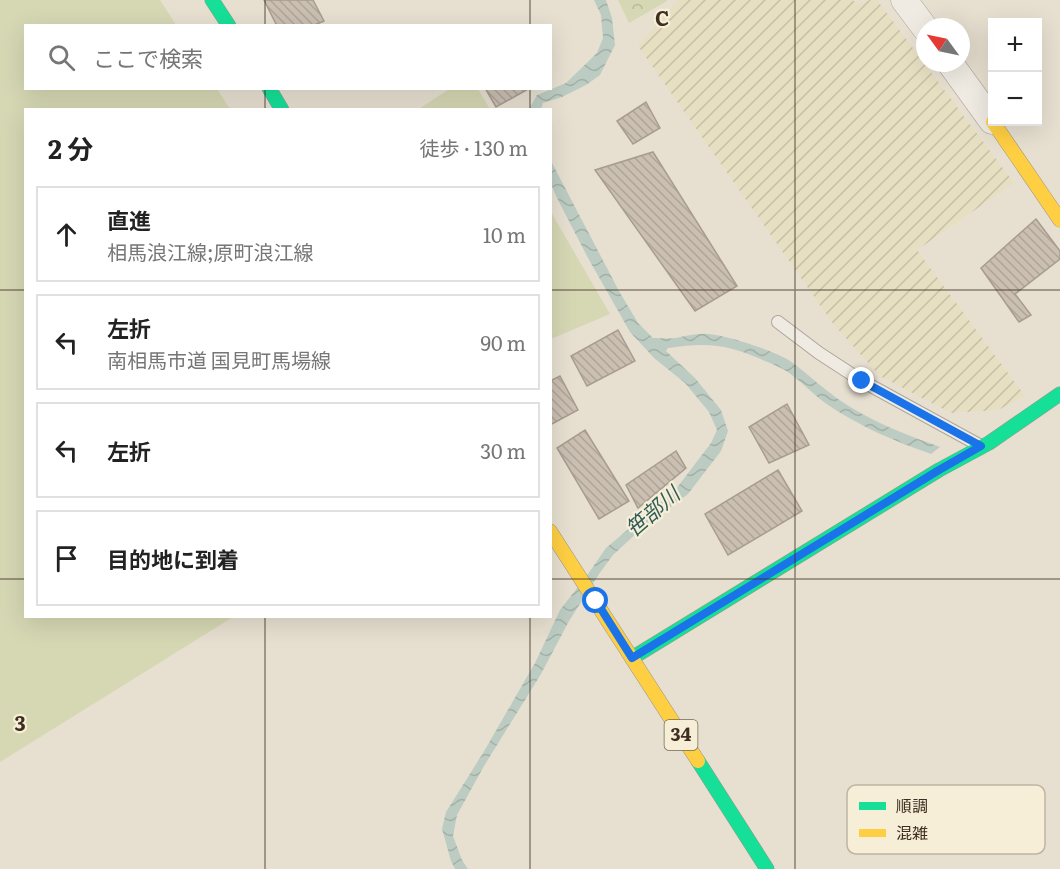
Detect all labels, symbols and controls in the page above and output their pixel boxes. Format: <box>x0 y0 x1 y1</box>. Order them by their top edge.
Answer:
text: C <box>655 2 669 32</box>
north arrow <box>916 18 970 72</box>
map controls <box>988 18 1042 126</box>
button: + <box>988 18 1042 72</box>
search box <box>24 24 552 90</box>
icon: search <box>45 41 78 74</box>
text: ここで検索 <box>93 41 203 74</box>
button: − <box>988 72 1042 126</box>
text: 2 分 <box>48 128 93 167</box>
text: 徒歩 · 130 m <box>419 132 528 162</box>
text: 直進 <box>107 203 151 236</box>
icon: ahead <box>50 218 83 251</box>
text: 10 m <box>483 219 526 249</box>
text: 相馬浪江線;原町浪江線 <box>107 236 314 266</box>
text: 左折 <box>107 311 151 344</box>
icon: left <box>50 326 83 359</box>
text: 90 m <box>481 327 526 357</box>
text: 南相馬市道 国見町馬場線 <box>107 344 331 374</box>
route end <box>848 367 874 393</box>
icon: left <box>50 434 83 467</box>
text: 左折 <box>107 434 151 467</box>
text: 30 m <box>480 435 526 465</box>
water label: 笹部川 <box>617 476 687 542</box>
icon: arrive <box>50 542 83 575</box>
text: 目的地に到着 <box>107 542 239 575</box>
route start <box>582 587 608 613</box>
text: 3 <box>14 707 26 737</box>
road number: 34 <box>664 720 698 750</box>
legend <box>847 785 1045 854</box>
text: 順調 <box>896 793 928 817</box>
text: 混雑 <box>896 820 928 844</box>

